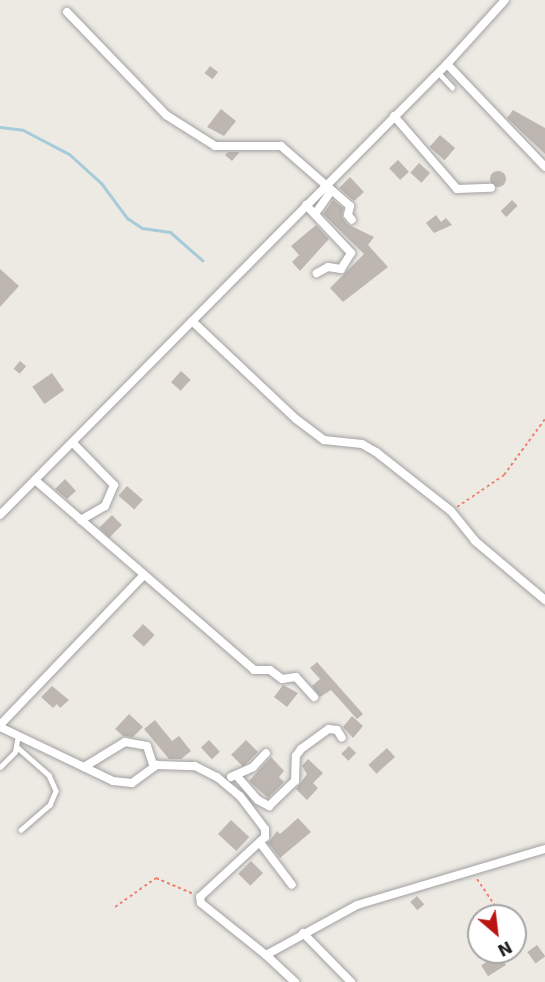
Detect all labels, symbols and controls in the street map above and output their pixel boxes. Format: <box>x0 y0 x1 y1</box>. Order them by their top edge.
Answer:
north arrow <box>467 904 527 964</box>
text: N <box>494 937 515 960</box>

